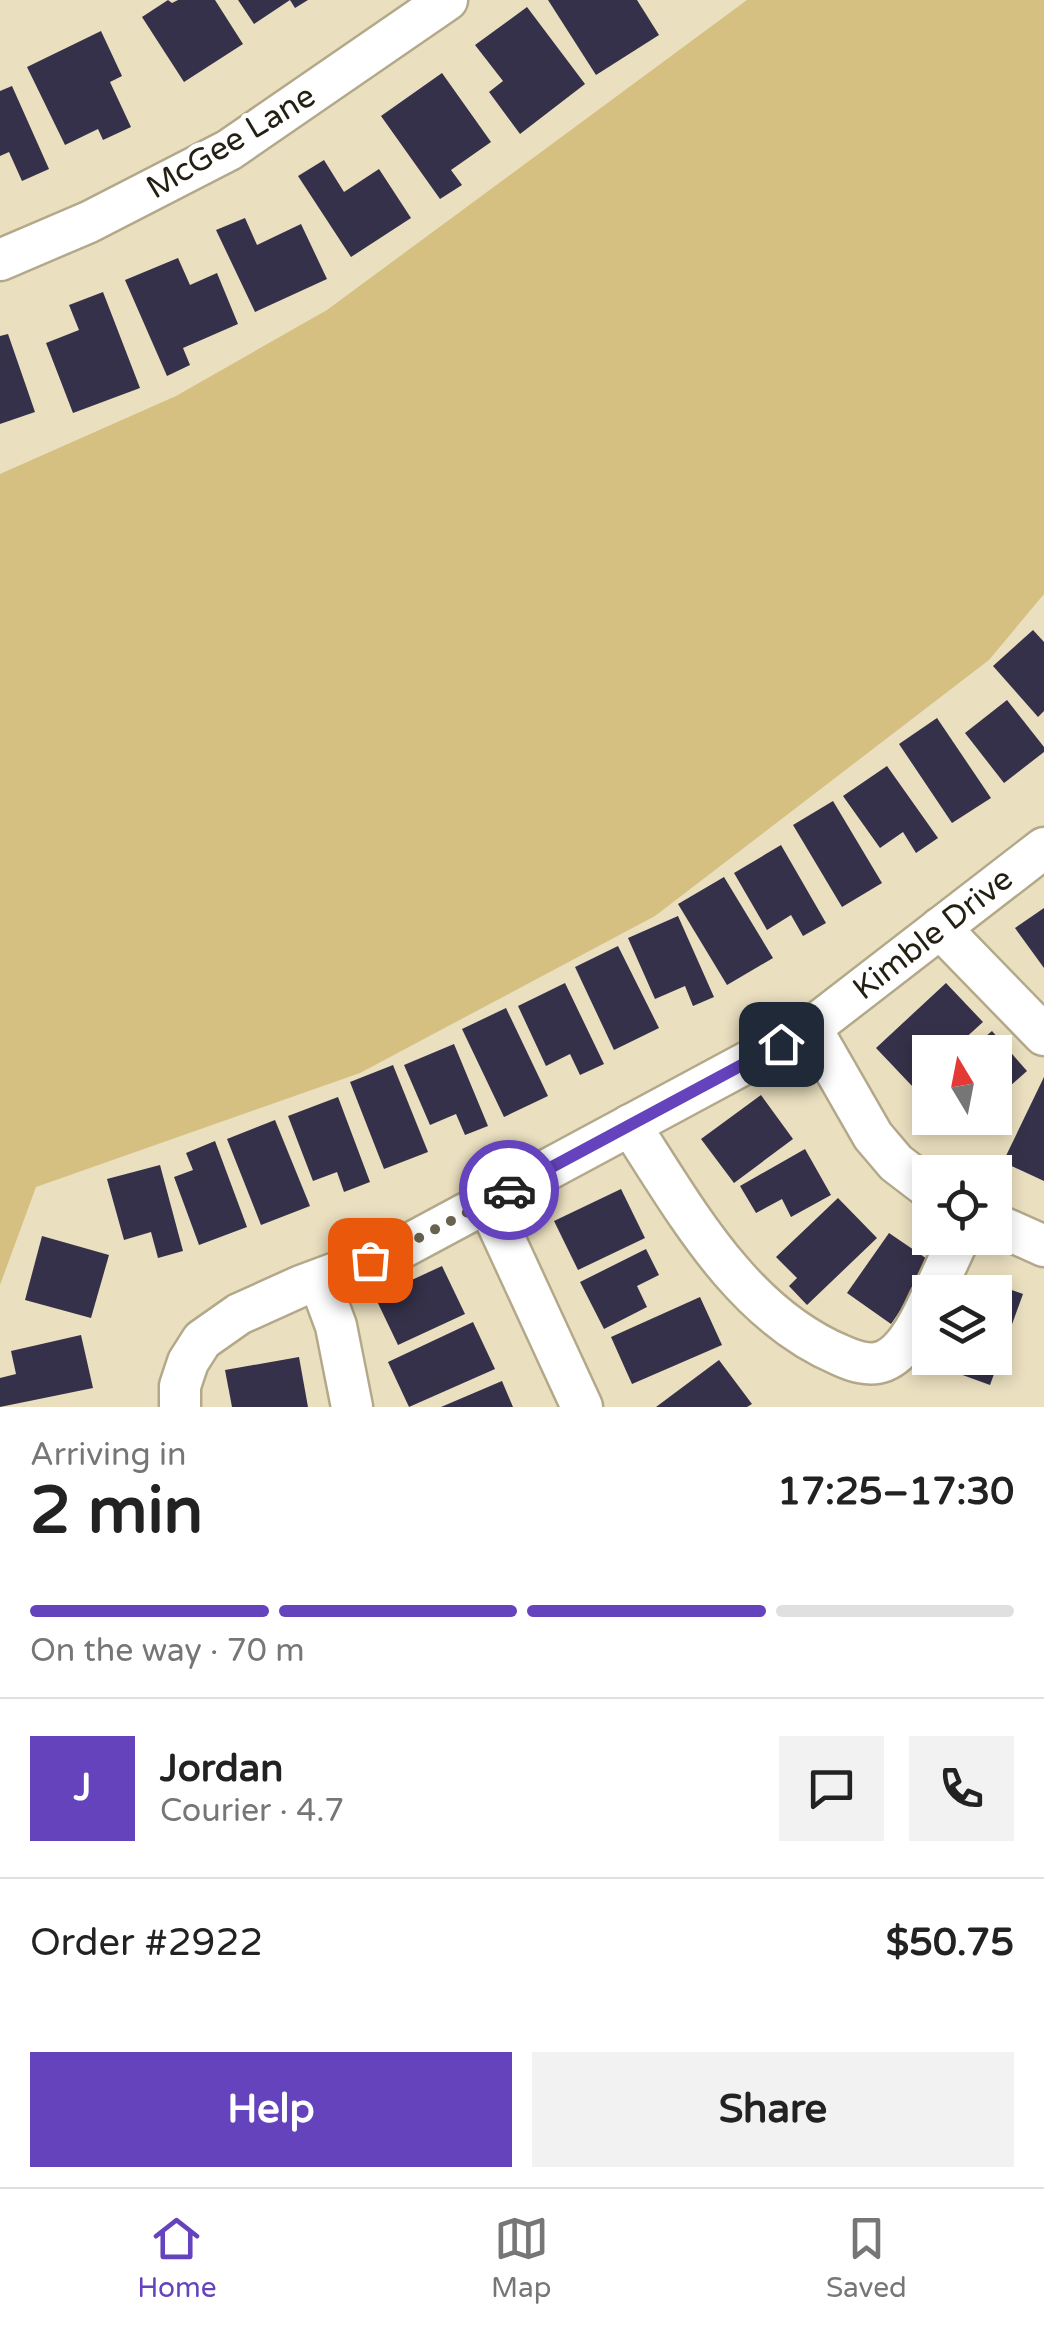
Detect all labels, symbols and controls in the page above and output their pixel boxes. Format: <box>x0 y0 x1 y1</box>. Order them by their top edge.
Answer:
street label: McGee Lane <box>140 77 322 207</box>
street label: Kimble Drive <box>846 860 1020 1008</box>
pin <box>739 1002 824 1087</box>
icon: home <box>754 1017 809 1072</box>
north arrow <box>912 1035 1012 1135</box>
map controls <box>912 1035 1012 1375</box>
courier <box>459 1140 559 1240</box>
button: locate <box>912 1155 1012 1255</box>
icon: car <box>482 1163 537 1218</box>
pin <box>328 1218 413 1303</box>
icon: bag <box>343 1233 398 1288</box>
button: layers <box>912 1275 1012 1375</box>
text: Arriving in <box>30 1436 187 1474</box>
text: 17:25–17:30 <box>777 1469 1014 1515</box>
text: 2 min <box>30 1472 203 1551</box>
text: On the way · 70 m <box>30 1632 305 1670</box>
button: chat <box>779 1736 884 1841</box>
button: phone <box>909 1736 1014 1841</box>
text: Jordan <box>160 1746 283 1792</box>
text: J <box>74 1765 91 1811</box>
text: Courier · 4.7 <box>160 1792 344 1830</box>
text: Order #2922 <box>30 1920 263 1966</box>
text: $50.75 <box>886 1920 1014 1966</box>
button: Help <box>30 2052 512 2167</box>
button: Share <box>532 2052 1014 2167</box>
tab: Home <box>137 2211 217 2305</box>
tab: Map <box>491 2211 551 2305</box>
tab: Saved <box>826 2211 907 2305</box>

